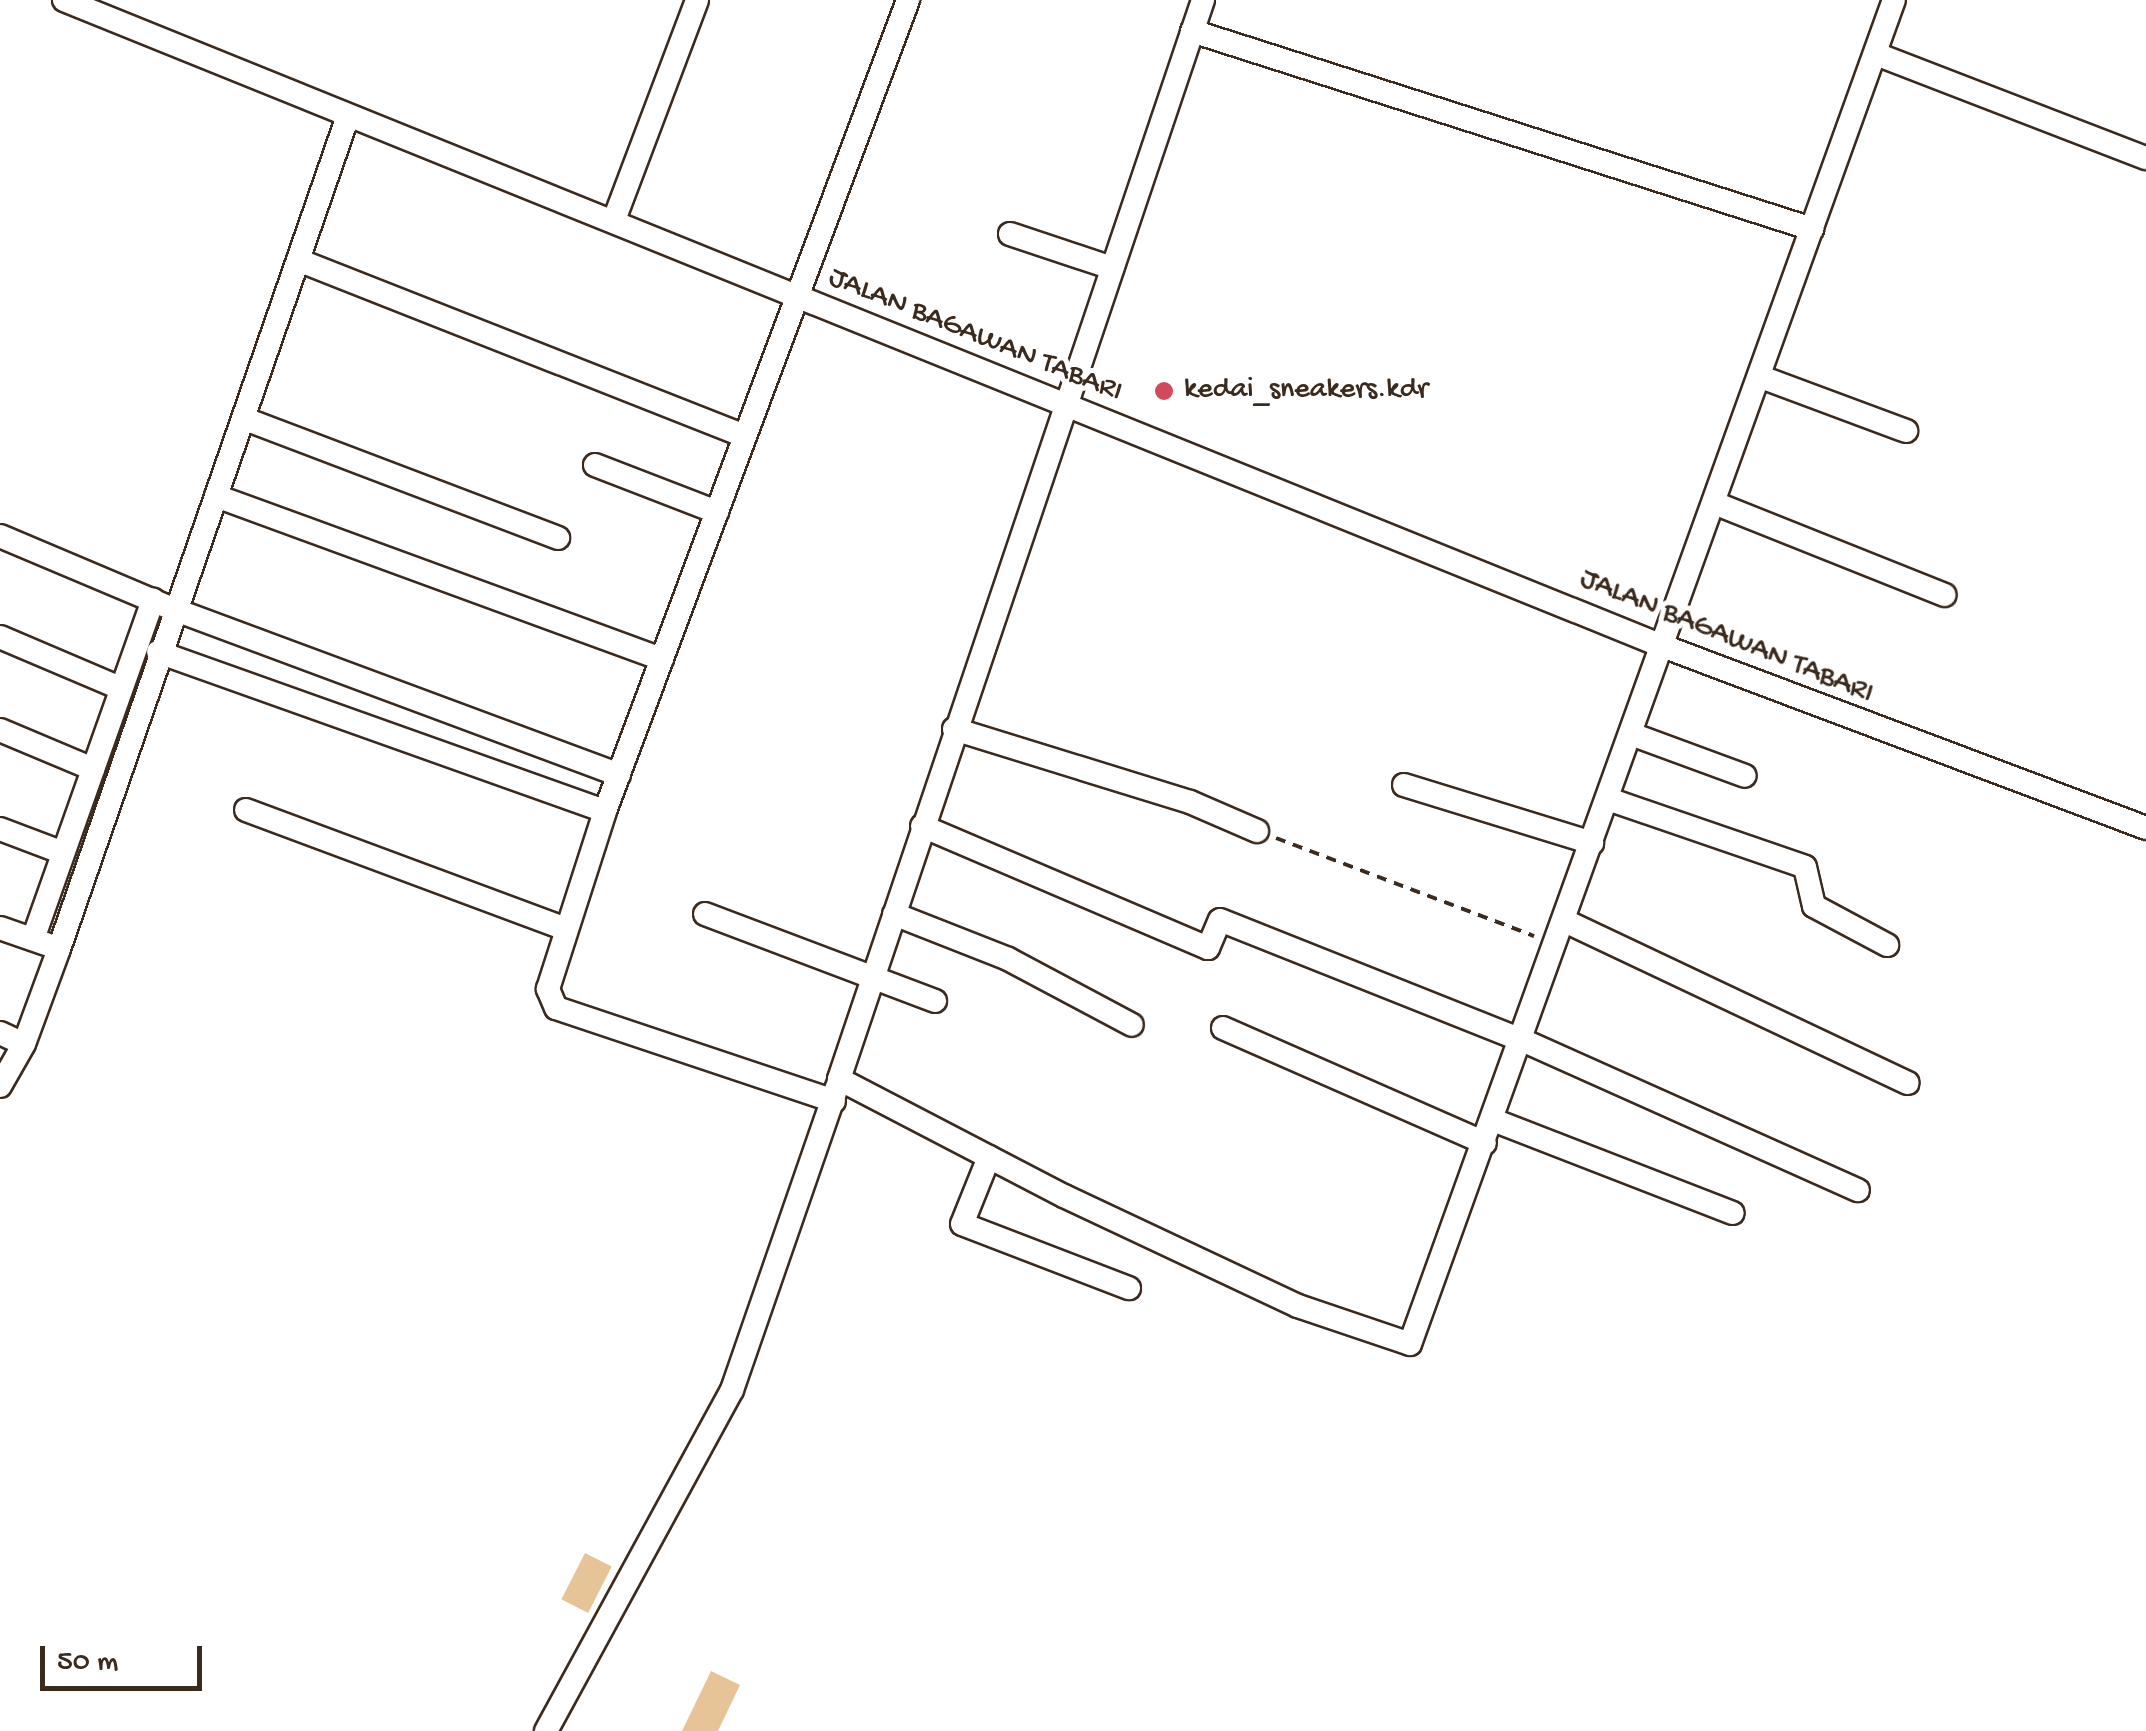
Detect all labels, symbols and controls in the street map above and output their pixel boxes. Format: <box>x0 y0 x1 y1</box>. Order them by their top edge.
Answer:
street label: JALAN BAGAWAN TABARI <box>823 261 1127 411</box>
place label: kedai_sneakers.kdr <box>1184 373 1428 409</box>
marker: kedai_sneakers.kdr <box>1153 380 1175 402</box>
street label: JALAN BAGAWAN TABARI <box>1574 563 1878 713</box>
scale bar <box>45 1626 208 1688</box>
text: 50 m <box>57 1646 118 1681</box>

